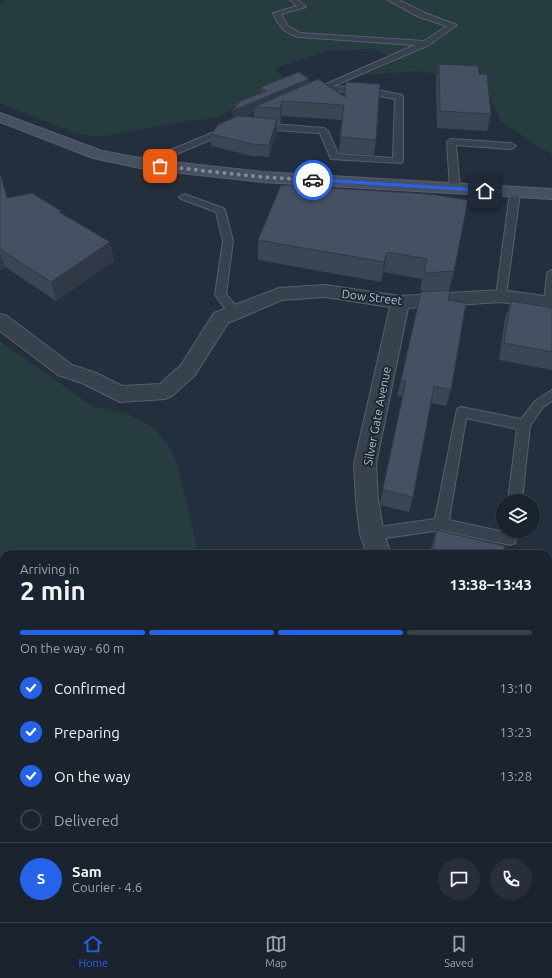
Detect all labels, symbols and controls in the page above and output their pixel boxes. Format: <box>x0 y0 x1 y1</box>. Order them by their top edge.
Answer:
pin <box>143 149 177 183</box>
icon: bag <box>149 155 171 177</box>
courier <box>293 160 333 200</box>
icon: car <box>302 169 324 191</box>
pin <box>468 174 502 208</box>
icon: home <box>474 180 496 202</box>
street label: Dow Street <box>341 287 403 307</box>
street label: Silver Gate Avenue <box>361 365 393 467</box>
map controls <box>496 494 540 538</box>
button: layers <box>496 494 540 538</box>
text: Arriving in <box>20 562 79 576</box>
text: 2 min <box>20 576 86 605</box>
text: 13:38–13:43 <box>449 576 532 593</box>
text: On the way · 60 m <box>20 641 124 655</box>
icon: check <box>20 677 42 699</box>
text: Confirmed <box>54 680 126 697</box>
text: 13:10 <box>499 681 532 695</box>
icon: check <box>20 721 42 743</box>
text: Preparing <box>54 724 120 741</box>
text: 13:23 <box>499 725 532 739</box>
icon: check <box>20 765 42 787</box>
text: On the way <box>54 768 130 785</box>
text: 13:28 <box>499 769 532 783</box>
text: Delivered <box>54 812 119 829</box>
button: chat <box>438 858 480 900</box>
button: phone <box>490 858 532 900</box>
text: Sam <box>72 863 102 880</box>
text: S <box>37 870 45 887</box>
text: Courier · 4.6 <box>72 880 142 894</box>
tab: Home <box>79 933 108 969</box>
tab: Map <box>265 933 287 969</box>
tab: Saved <box>444 933 473 969</box>

